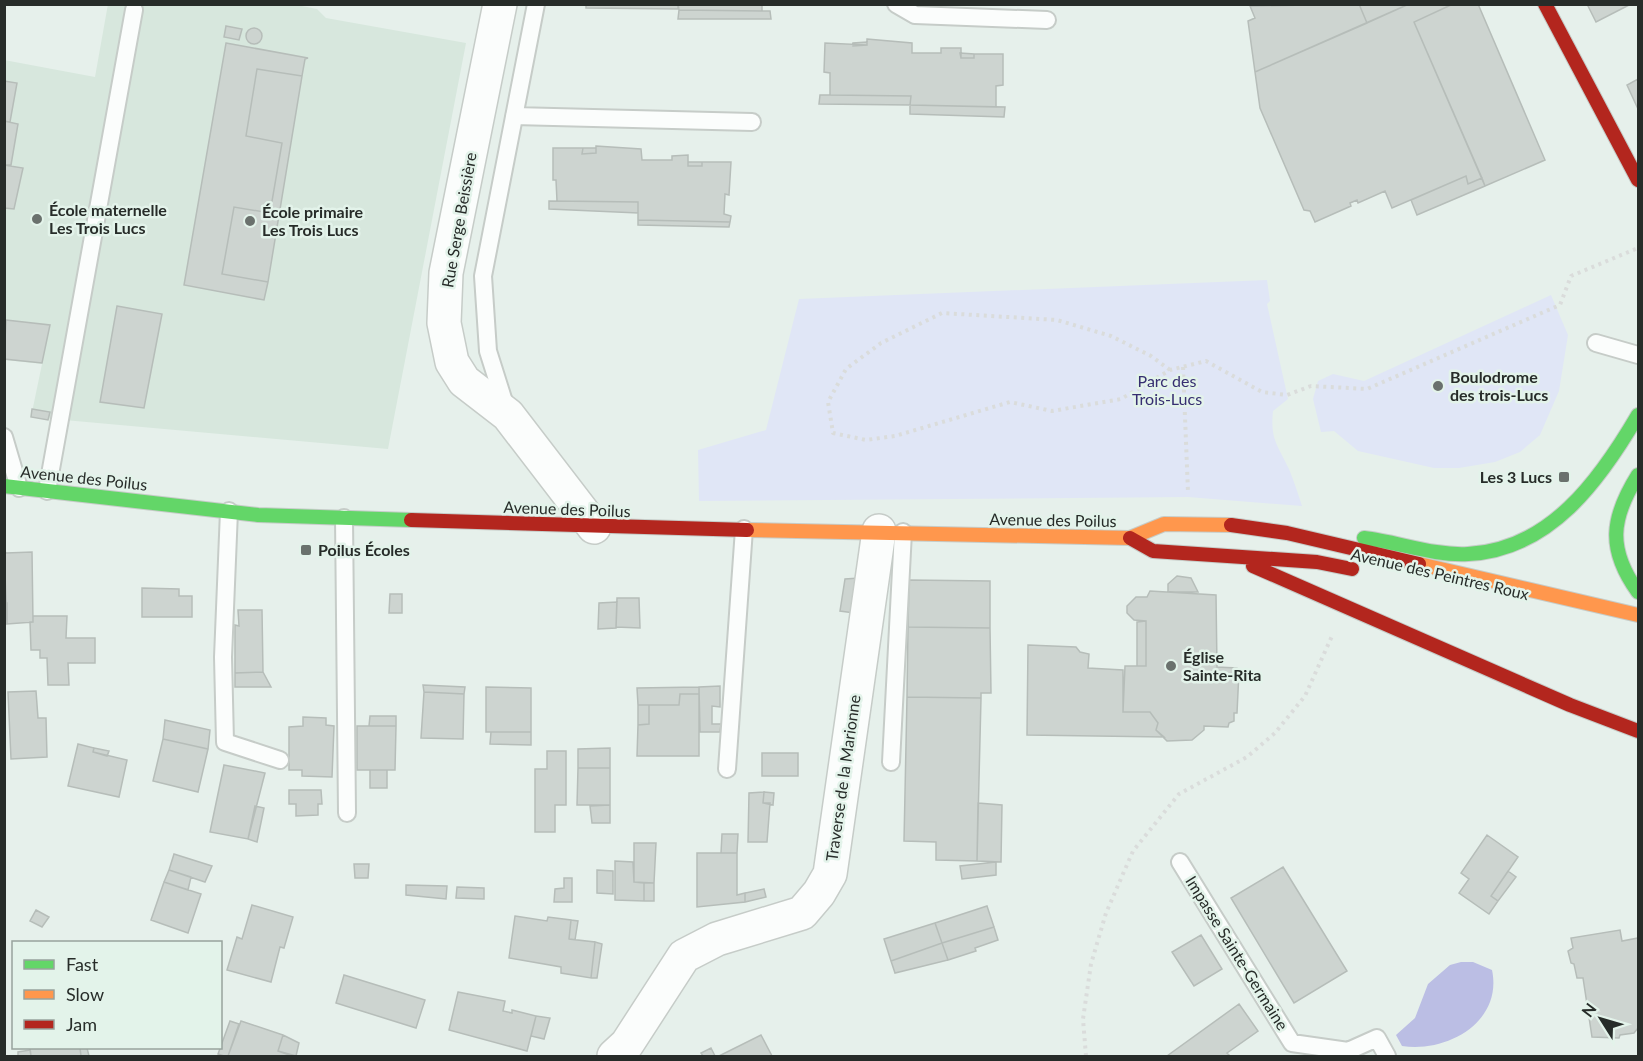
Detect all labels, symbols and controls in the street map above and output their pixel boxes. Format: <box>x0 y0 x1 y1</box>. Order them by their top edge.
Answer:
street label: Rue Serge Beissière <box>437 151 480 289</box>
place label: École maternelle Les Trois Lucs <box>49 200 167 237</box>
place label: École primaire Les Trois Lucs <box>262 202 363 239</box>
marker: École maternelle Les Trois Lucs <box>30 212 44 226</box>
marker: École primaire Les Trois Lucs <box>243 214 257 228</box>
place label: Boulodrome des trois-Lucs <box>1450 367 1548 404</box>
park label: Parc des Trois-Lucs <box>1132 371 1202 408</box>
marker: Boulodrome des trois-Lucs <box>1431 379 1445 393</box>
street label: Avenue des Poilus <box>20 461 148 494</box>
place label: Les 3 Lucs <box>1480 467 1552 486</box>
marker: Les 3 Lucs <box>1557 470 1571 484</box>
street label: Avenue des Poilus <box>503 497 631 520</box>
street label: Avenue des Poilus <box>989 509 1117 530</box>
place label: Poilus Écoles <box>318 540 410 559</box>
marker: Poilus Écoles <box>299 543 313 557</box>
street label: Avenue des Peintres Roux <box>1349 544 1531 603</box>
place label: Église Sainte-Rita <box>1183 647 1261 684</box>
marker: Église Sainte-Rita <box>1164 659 1178 673</box>
street label: Traverse de la Marionne <box>821 694 864 862</box>
street label: Impasse Sainte-Germaine <box>1182 872 1293 1033</box>
legend <box>12 941 222 1049</box>
text: Fast <box>66 953 99 975</box>
text: Slow <box>66 983 104 1005</box>
north arrow <box>1571 989 1631 1049</box>
text: N <box>1577 999 1600 1020</box>
text: Jam <box>66 1013 97 1035</box>

